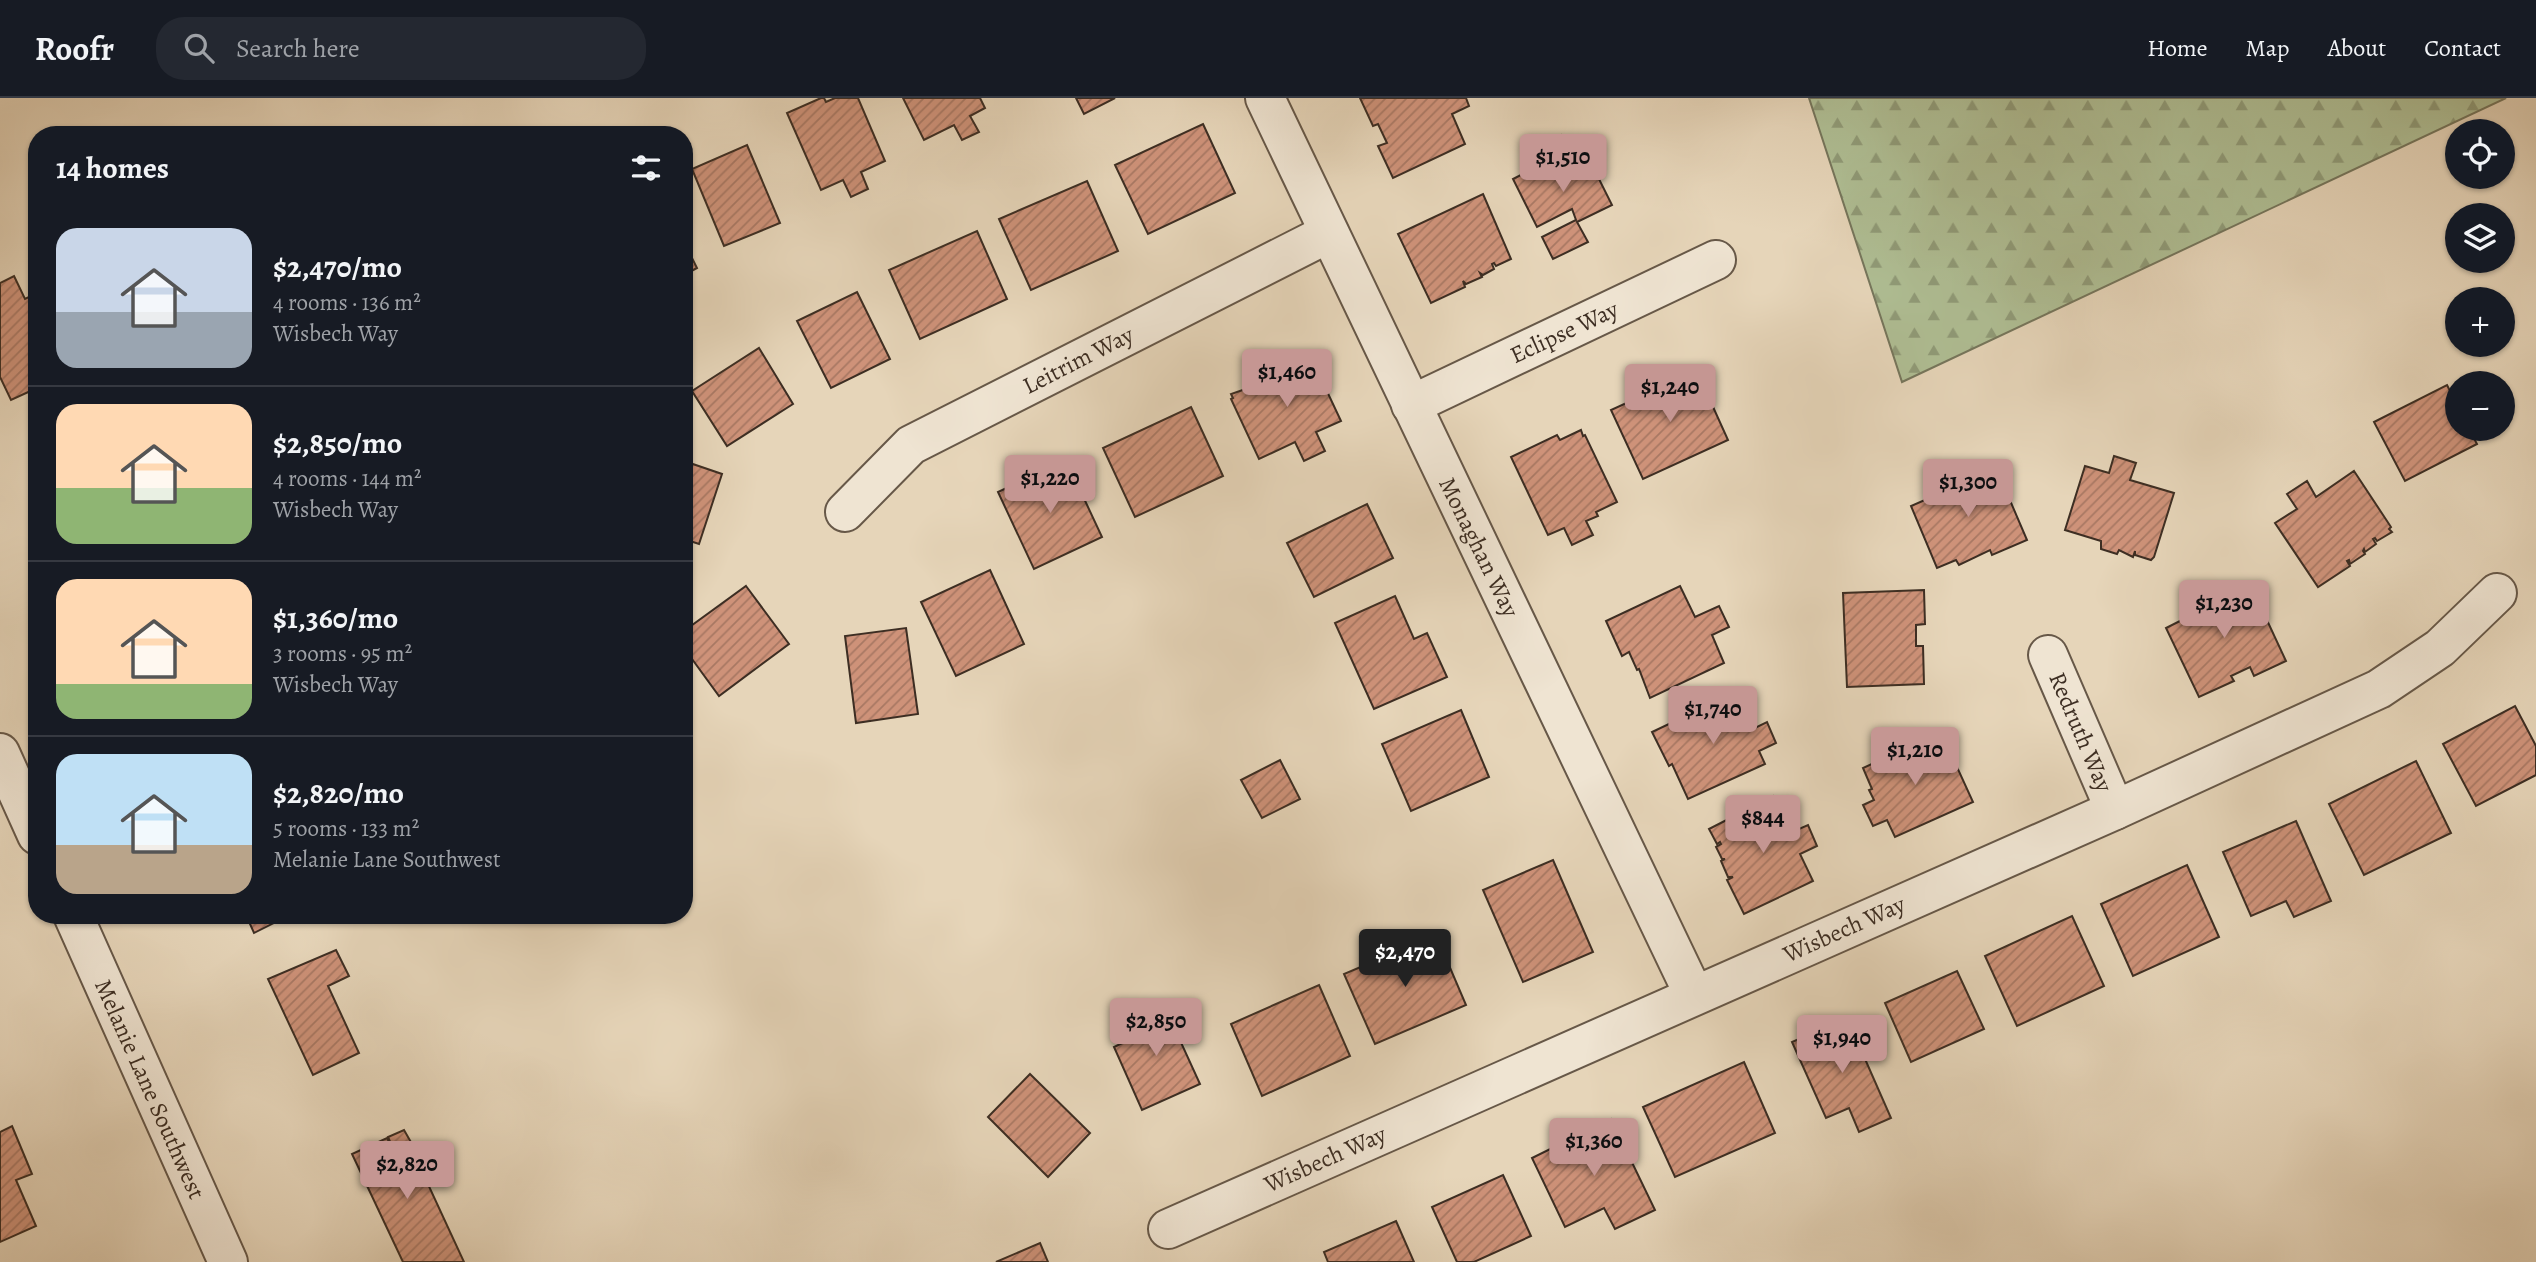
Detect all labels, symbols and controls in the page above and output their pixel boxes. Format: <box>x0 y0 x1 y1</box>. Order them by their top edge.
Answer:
search box <box>156 17 646 80</box>
text: Roofr <box>35 26 114 71</box>
icon: search <box>180 29 218 67</box>
text: Search here <box>236 31 360 66</box>
text: Home <box>2147 32 2208 64</box>
text: Map <box>2246 32 2290 64</box>
text: About <box>2328 32 2386 64</box>
text: Contact <box>2424 32 2501 64</box>
map controls <box>2445 119 2515 441</box>
button: locate <box>2445 119 2515 189</box>
pin: $1,510 <box>1506 134 1620 194</box>
text: $1,510 <box>1536 141 1590 172</box>
text: 14 homes <box>56 148 169 188</box>
icon: filters <box>627 149 665 187</box>
button: layers <box>2445 203 2515 273</box>
text: $2,470/mo <box>273 247 402 287</box>
icon: home <box>112 256 196 340</box>
text: 4 rooms · 136 m² <box>273 287 421 318</box>
button: + <box>2445 287 2515 357</box>
street label: Eclipse Way <box>1505 293 1624 371</box>
text: Wisbech Way <box>273 318 398 349</box>
street label: Leitrim Way <box>1017 318 1139 402</box>
pin: $1,460 <box>1230 350 1344 409</box>
text: $1,460 <box>1258 356 1316 387</box>
pin: $1,240 <box>1613 364 1727 424</box>
text: $1,240 <box>1641 371 1699 402</box>
button: − <box>2445 371 2515 441</box>
text: $2,850/mo <box>273 423 402 463</box>
icon: home <box>112 432 196 516</box>
pin: $1,220 <box>993 456 1107 515</box>
pin: $1,300 <box>1911 460 2025 519</box>
text: $1,220 <box>1021 462 1079 493</box>
text: 4 rooms · 144 m² <box>273 463 421 494</box>
text: $1,300 <box>1939 466 1997 497</box>
street label: Monaghan Way <box>1431 472 1527 623</box>
text: Wisbech Way <box>273 494 398 525</box>
pin: $1,230 <box>2167 580 2281 640</box>
text: $1,230 <box>2195 587 2253 618</box>
text: $1,360/mo <box>273 598 398 638</box>
icon: home <box>112 607 196 691</box>
text: 3 rooms · 95 m² <box>273 638 412 669</box>
street label: Redruth Way <box>2041 667 2121 797</box>
text: Wisbech Way <box>273 669 398 700</box>
pin: $1,740 <box>1656 686 1770 746</box>
text: $1,740 <box>1684 693 1742 724</box>
pin: $1,210 <box>1858 728 1972 787</box>
text: $1,210 <box>1887 734 1943 765</box>
text: $2,820/mo <box>273 773 404 813</box>
icon: home <box>112 782 196 866</box>
pin: $844 <box>1722 796 1804 855</box>
text: $844 <box>1741 802 1785 833</box>
text: 5 rooms · 133 m² <box>273 813 419 844</box>
text: Melanie Lane Southwest <box>273 844 501 875</box>
street label: Wisbech Way <box>1777 888 1910 971</box>
pin: $2,470 <box>1348 930 1462 989</box>
text: $2,470 <box>1375 936 1435 967</box>
street label: Melanie Lane Southwest <box>87 974 213 1204</box>
pin: $2,850 <box>1099 998 1213 1058</box>
text: $2,850 <box>1126 1005 1186 1036</box>
pin: $1,940 <box>1785 1016 1899 1075</box>
text: $1,940 <box>1813 1022 1871 1053</box>
street label: Wisbech Way <box>1258 1118 1391 1201</box>
pin: $1,360 <box>1537 1118 1651 1178</box>
text: $1,360 <box>1565 1125 1623 1156</box>
pin: $2,820 <box>350 1142 464 1201</box>
text: $2,820 <box>376 1148 438 1179</box>

